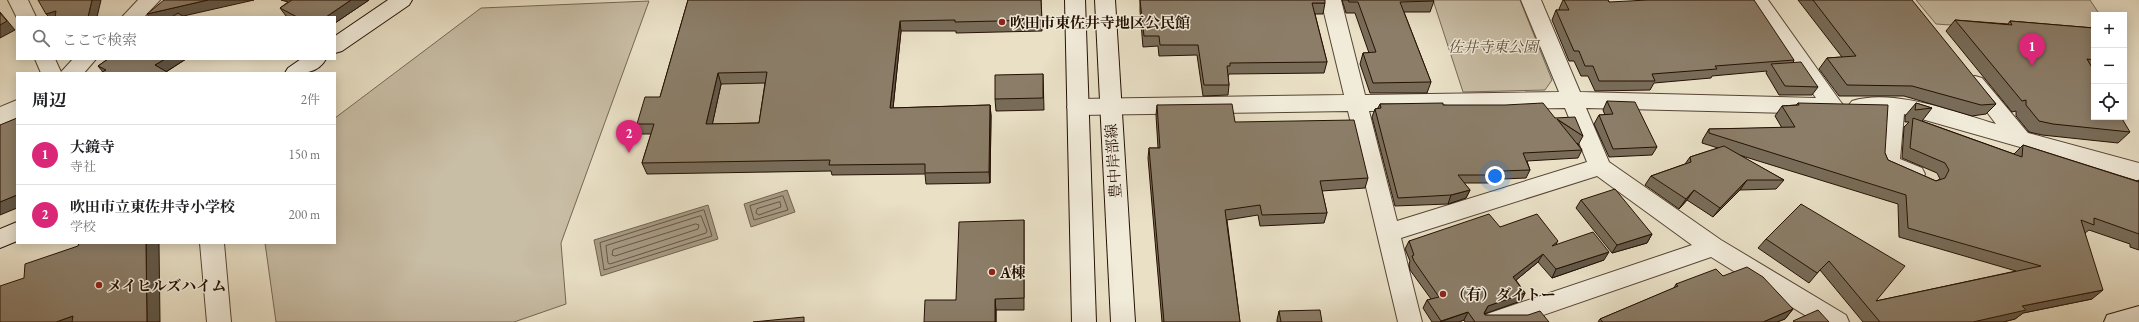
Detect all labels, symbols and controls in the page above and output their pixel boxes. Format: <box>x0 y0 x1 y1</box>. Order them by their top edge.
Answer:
map controls <box>2091 12 2127 120</box>
button: + <box>2091 12 2127 48</box>
place label: 吹田市東佐井寺地区公民館 <box>1010 13 1190 32</box>
search box <box>16 16 336 60</box>
marker: 吹田市東佐井寺地区公民館 <box>997 17 1007 27</box>
icon: search <box>30 27 52 49</box>
text: ここで検索 <box>62 30 137 49</box>
pin: 1 <box>2019 33 2045 66</box>
park label: 佐井寺東公園 <box>1448 37 1541 56</box>
button: − <box>2091 48 2127 84</box>
button: locate <box>2091 84 2127 120</box>
text: 周辺 <box>32 89 66 111</box>
text: 2件 <box>301 91 320 108</box>
pin: 2 <box>616 120 642 153</box>
street label: 豊中岸部線 <box>1101 123 1125 199</box>
text: 大鏡寺 <box>70 137 115 156</box>
text: 1 <box>42 146 48 163</box>
text: 150 m <box>289 146 320 163</box>
text: 寺社 <box>70 158 96 175</box>
your location <box>1485 166 1505 186</box>
text: 吹田市立東佐井寺小学校 <box>70 197 235 216</box>
text: 2 <box>42 206 48 223</box>
text: 200 m <box>289 206 320 223</box>
text: 学校 <box>70 218 96 235</box>
place label: A棟 <box>999 263 1026 282</box>
marker: A棟 <box>987 267 997 277</box>
place label: メイヒルズハイム <box>107 276 226 295</box>
marker: メイヒルズハイム <box>94 280 104 290</box>
place label: （有）ダイトー <box>1451 285 1556 304</box>
marker: （有）ダイトー <box>1438 289 1448 299</box>

